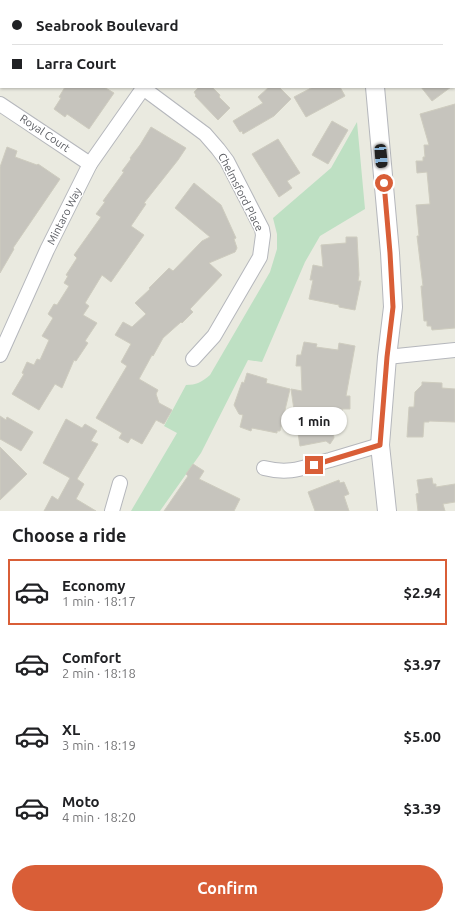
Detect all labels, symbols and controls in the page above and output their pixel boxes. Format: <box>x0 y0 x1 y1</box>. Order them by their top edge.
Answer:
text: Seabrook Boulevard <box>36 17 178 34</box>
text: Larra Court <box>36 55 116 72</box>
street label: Royal Court <box>18 112 73 154</box>
car <box>374 144 388 168</box>
street label: Chelmsford Place <box>216 151 266 233</box>
route start <box>375 174 393 192</box>
street label: Mintaro Way <box>44 185 84 247</box>
callout: 1 min <box>281 407 347 435</box>
text: 1 min <box>298 414 330 428</box>
route end <box>305 456 323 474</box>
text: Choose a ride <box>12 525 126 545</box>
icon: car <box>14 574 50 610</box>
text: Economy <box>62 577 126 594</box>
text: $2.94 <box>403 584 441 601</box>
text: 1 min · 18:17 <box>62 594 136 608</box>
icon: car <box>14 646 50 682</box>
text: Comfort <box>62 649 121 666</box>
text: $3.97 <box>403 656 441 673</box>
text: 2 min · 18:18 <box>62 666 136 680</box>
icon: car <box>14 718 50 754</box>
text: XL <box>62 721 80 738</box>
text: $5.00 <box>403 728 441 745</box>
text: 3 min · 18:19 <box>62 738 136 752</box>
icon: car <box>14 790 50 826</box>
text: Moto <box>62 793 100 810</box>
text: $3.39 <box>403 800 441 817</box>
text: 4 min · 18:20 <box>62 810 136 824</box>
button: Confirm <box>12 865 443 911</box>

